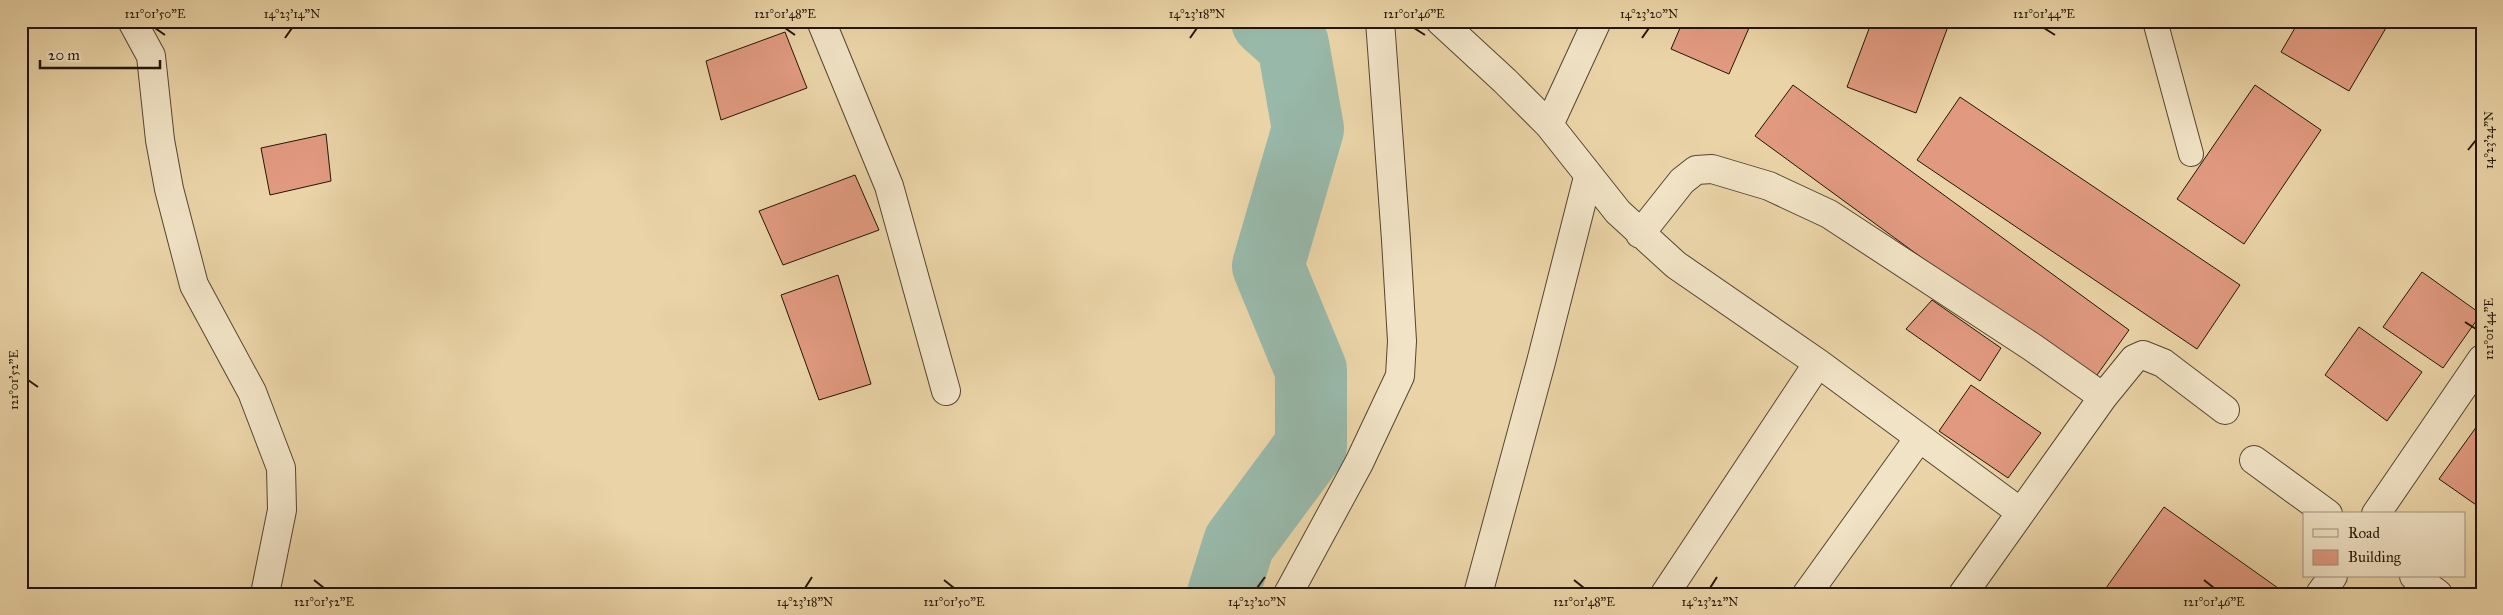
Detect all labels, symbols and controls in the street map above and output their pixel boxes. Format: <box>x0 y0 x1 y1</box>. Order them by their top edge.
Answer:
text: 121°01'50"E <box>124 7 186 21</box>
text: 14°23'14"N <box>264 7 320 21</box>
text: 121°01'48"E <box>754 7 816 21</box>
text: 14°23'18"N <box>1169 7 1225 21</box>
text: 121°01'46"E <box>1383 7 1445 21</box>
text: 14°23'20"N <box>1620 7 1678 21</box>
text: 121°01'44"E <box>2013 7 2075 21</box>
scale bar <box>40 38 160 70</box>
text: 20 m <box>48 46 80 64</box>
text: 14°23'24"N <box>2482 111 2496 169</box>
text: 121°01'44"E <box>2482 298 2496 360</box>
text: 121°01'52"E <box>7 350 21 410</box>
legend <box>2303 512 2466 578</box>
text: Road <box>2348 524 2380 542</box>
text: Building <box>2348 548 2402 566</box>
text: 121°01'52"E <box>294 595 354 609</box>
text: 14°23'18"N <box>777 595 833 609</box>
text: 121°01'50"E <box>923 595 985 609</box>
text: 14°23'20"N <box>1228 595 1286 609</box>
text: 121°01'48"E <box>1553 595 1615 609</box>
text: 14°23'22"N <box>1681 595 1739 609</box>
text: 121°01'46"E <box>2183 595 2245 609</box>

